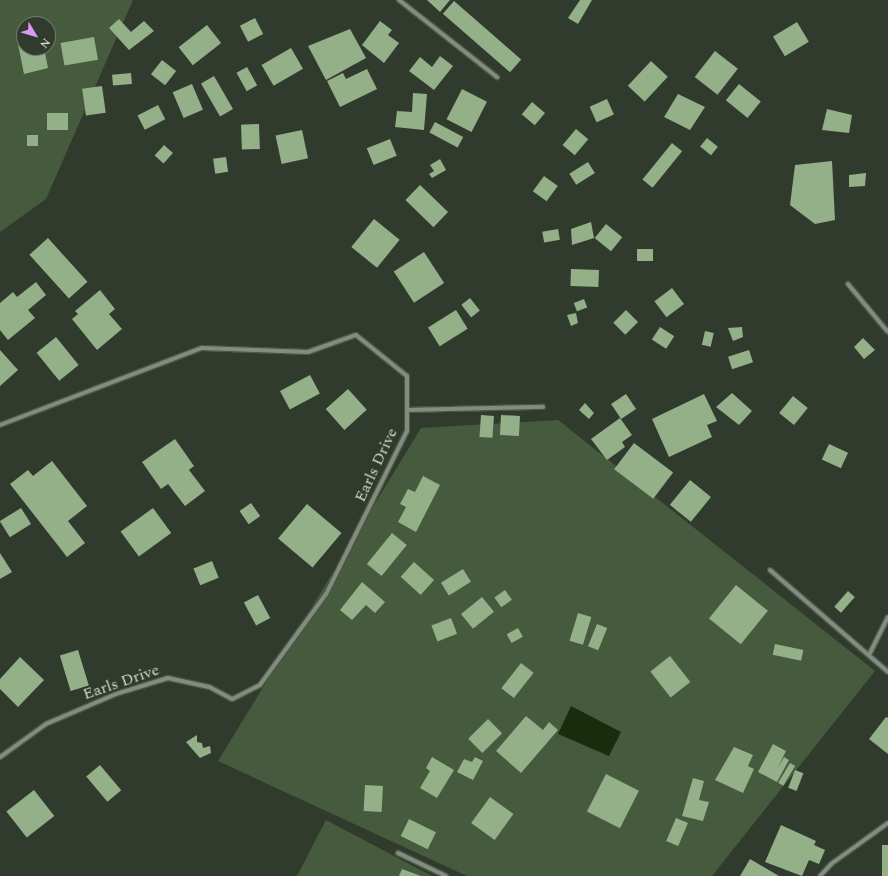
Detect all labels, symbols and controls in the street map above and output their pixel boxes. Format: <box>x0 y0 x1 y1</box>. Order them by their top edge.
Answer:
north arrow <box>16 16 56 56</box>
text: N <box>36 34 55 52</box>
street label: Earls Drive <box>351 425 401 505</box>
street label: Earls Drive <box>80 660 162 704</box>

